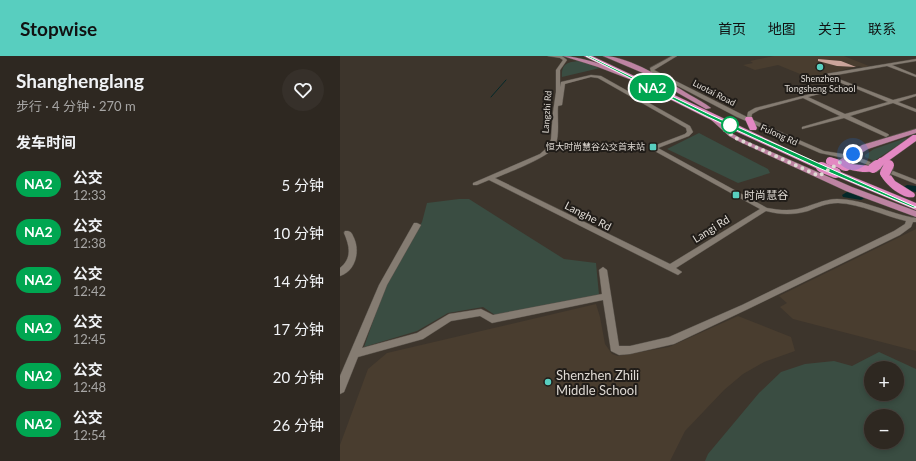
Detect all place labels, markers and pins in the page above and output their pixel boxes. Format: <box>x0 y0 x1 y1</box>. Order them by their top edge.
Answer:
marker: Shenzhen Tongsheng School <box>815 62 825 72</box>
place label: Shenzhen Tongsheng School <box>784 73 856 94</box>
unlabelled marker <box>721 116 739 134</box>
place label: 恒大时尚慧谷公交首末站 <box>546 141 645 152</box>
marker: 恒大时尚慧谷公交首末站 <box>648 142 658 152</box>
place label: 时尚慧谷 <box>744 188 788 201</box>
marker: 时尚慧谷 <box>731 190 741 200</box>
place label: Shenzhen Zhili Middle School <box>556 367 639 398</box>
marker: Shenzhen Zhili Middle School <box>543 377 553 387</box>

